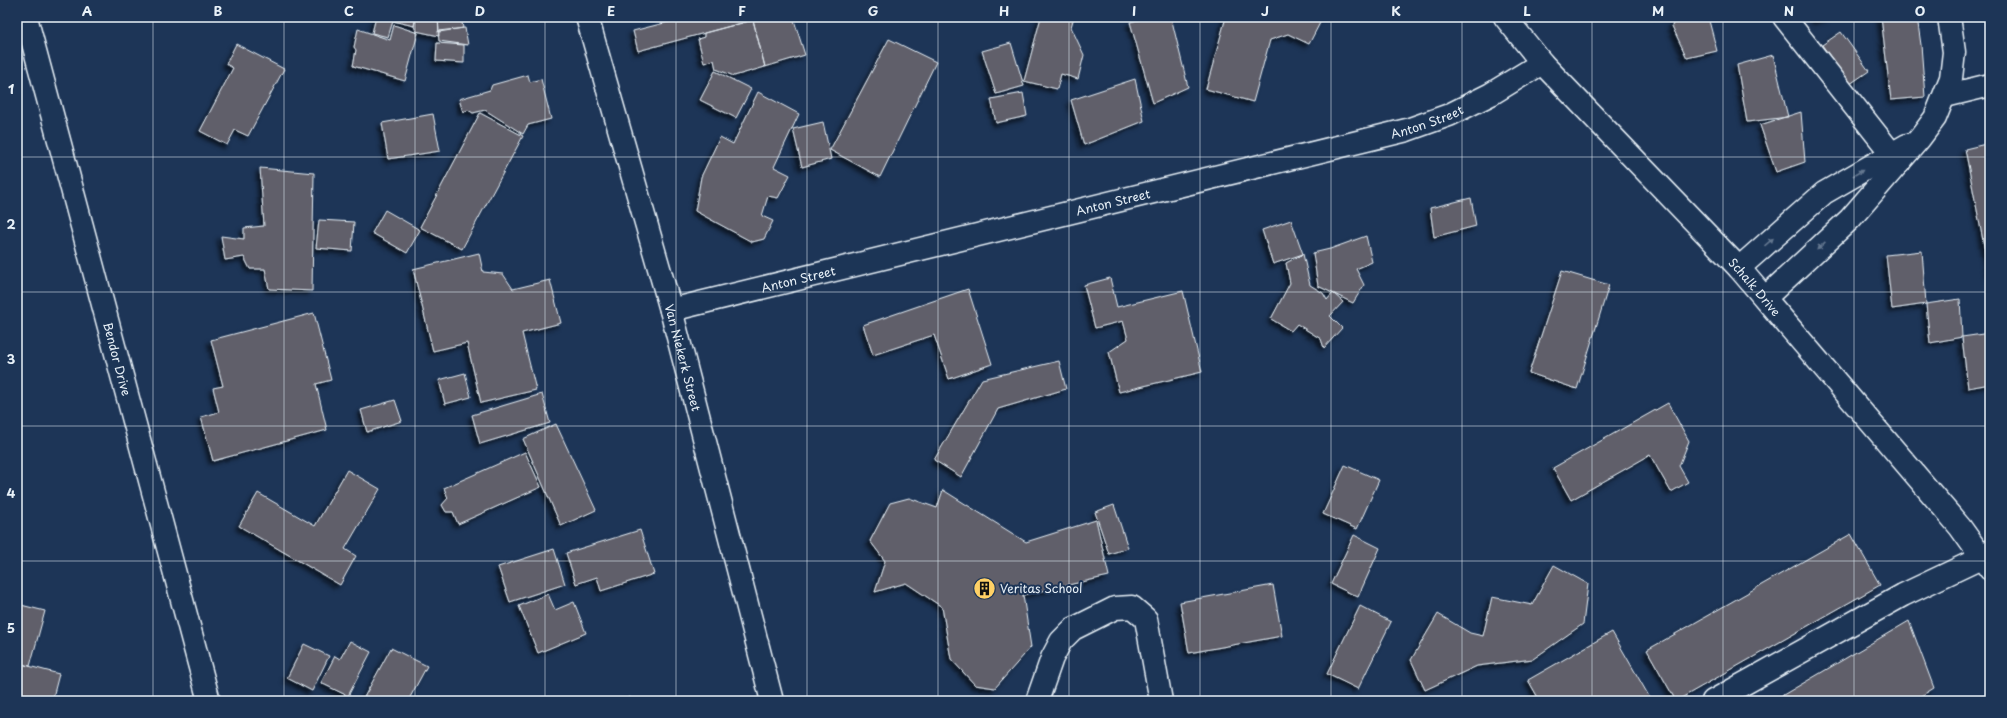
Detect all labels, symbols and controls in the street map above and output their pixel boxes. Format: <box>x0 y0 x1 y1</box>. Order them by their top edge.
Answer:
text: A <box>82 1 92 20</box>
text: B <box>214 1 223 20</box>
text: C <box>344 1 354 20</box>
text: D <box>475 1 485 20</box>
text: E <box>607 1 615 20</box>
text: F <box>738 1 746 20</box>
text: G <box>868 1 878 20</box>
text: H <box>999 1 1009 20</box>
text: I <box>1132 1 1136 20</box>
text: J <box>1261 1 1269 20</box>
text: K <box>1391 1 1401 20</box>
text: L <box>1523 1 1531 20</box>
text: M <box>1652 1 1664 20</box>
text: N <box>1784 1 1794 20</box>
text: O <box>1915 1 1925 20</box>
text: 1 <box>8 79 14 98</box>
street label: Anton Street <box>1389 100 1466 143</box>
one-way arrow <box>1852 170 1864 177</box>
street label: Anton Street <box>1074 184 1152 220</box>
text: 2 <box>6 214 16 233</box>
one-way arrow <box>1763 238 1774 247</box>
one-way arrow <box>1816 241 1826 250</box>
street label: Schalk Drive <box>1725 254 1785 320</box>
street label: Anton Street <box>759 261 837 297</box>
street label: Van Niekerk Street <box>661 302 706 413</box>
street label: Bendor Drive <box>99 320 136 398</box>
text: 3 <box>7 349 16 368</box>
text: 4 <box>7 483 16 502</box>
building icon: Veritas School <box>972 575 998 601</box>
place label: Veritas School <box>1000 579 1082 597</box>
text: 5 <box>7 618 15 637</box>

